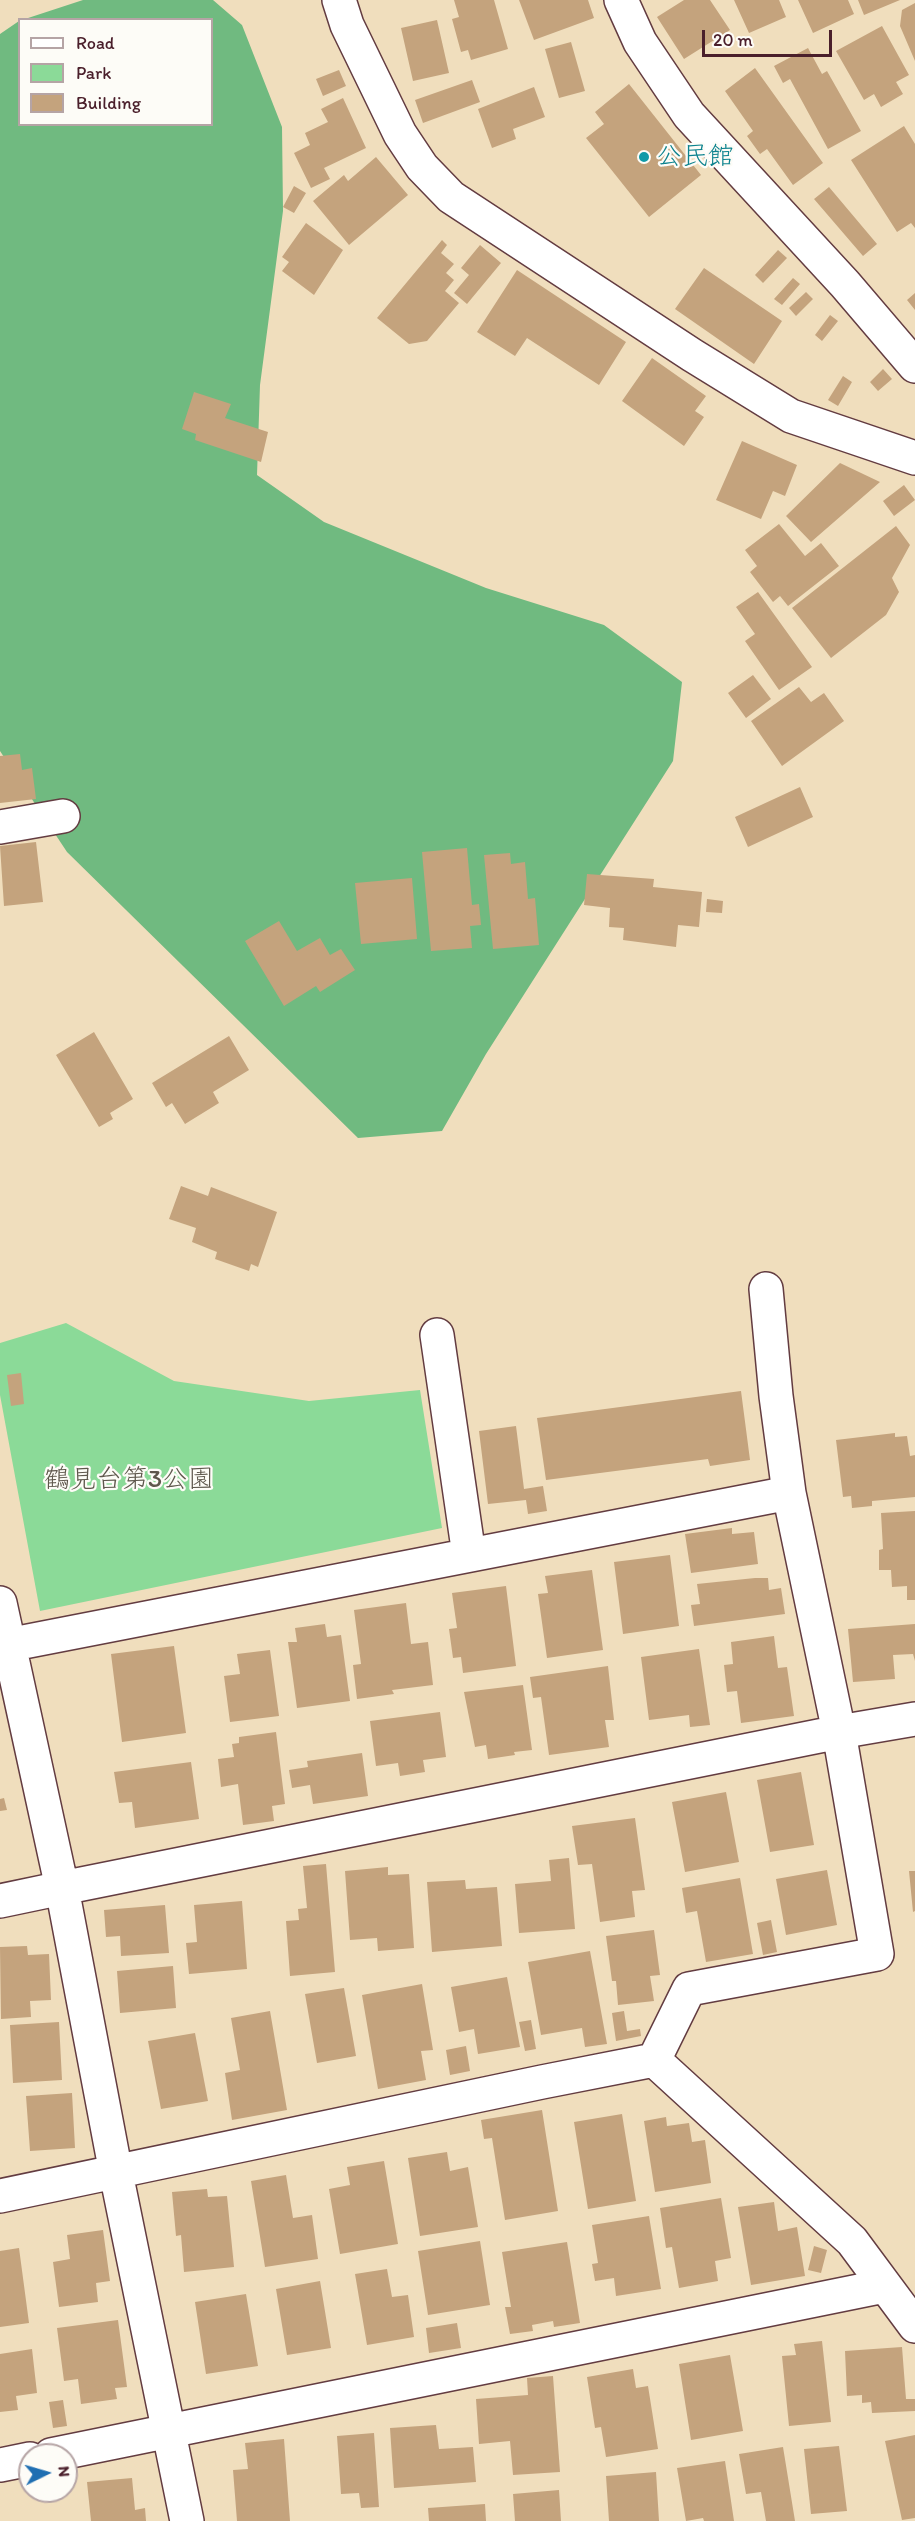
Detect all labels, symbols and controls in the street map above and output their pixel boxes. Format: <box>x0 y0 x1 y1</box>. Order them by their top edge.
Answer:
legend <box>18 18 213 126</box>
scale bar <box>705 18 836 56</box>
text: 20 m <box>713 29 753 51</box>
text: Road <box>76 32 115 54</box>
text: Park <box>76 62 111 84</box>
text: Building <box>76 92 141 114</box>
place label: 公民館 <box>656 141 734 173</box>
marker: 公民館 <box>637 150 651 164</box>
park label: 鶴見台第3公園 <box>44 1464 214 1496</box>
north arrow <box>18 2443 78 2503</box>
text: N <box>55 2465 74 2478</box>

